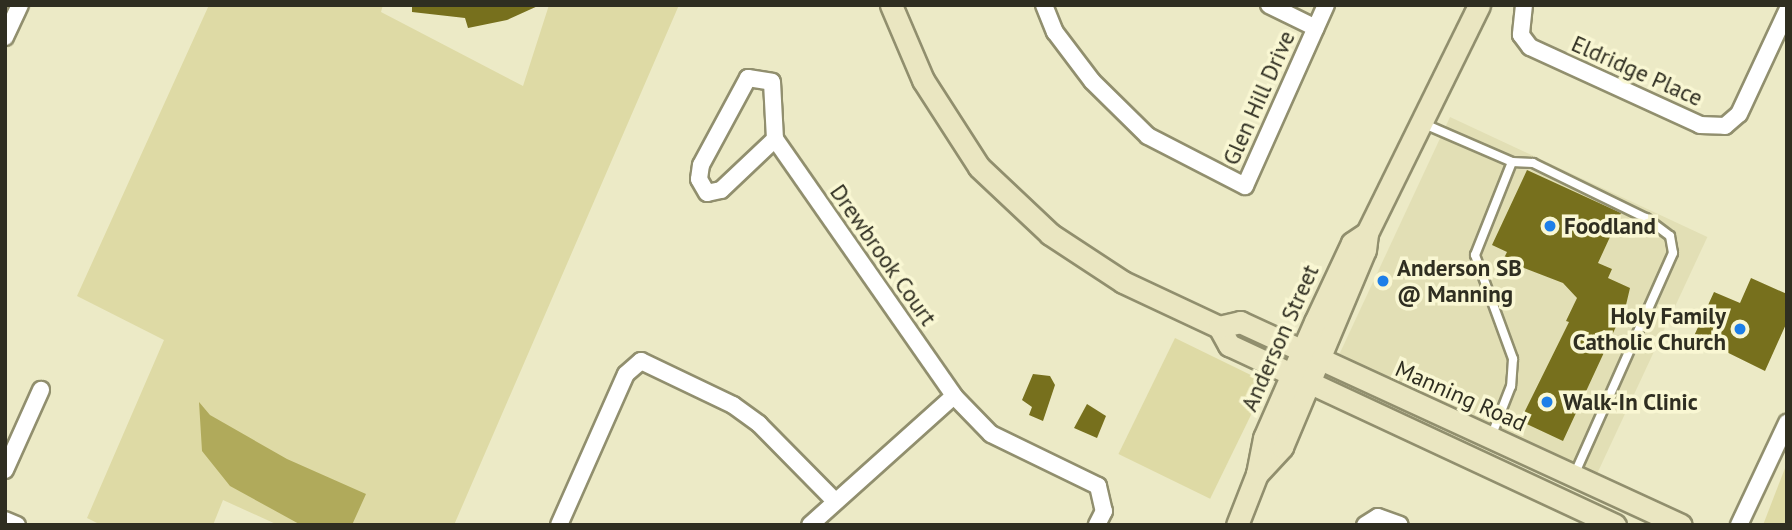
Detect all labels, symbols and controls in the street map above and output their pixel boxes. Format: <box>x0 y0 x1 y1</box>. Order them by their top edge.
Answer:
street label: Glen Hill Drive <box>1217 27 1301 169</box>
street label: Eldridge Place <box>1567 30 1707 112</box>
street label: Drewbrook Court <box>824 179 942 331</box>
place label: Foodland <box>1564 212 1656 240</box>
marker: Foodland <box>1542 218 1558 234</box>
place label: Anderson SB @ Manning <box>1397 254 1522 308</box>
street label: Anderson Street <box>1235 260 1325 416</box>
marker: Anderson SB @ Manning <box>1375 273 1391 289</box>
place label: Holy Family Catholic Church <box>1572 302 1726 356</box>
marker: Holy Family Catholic Church <box>1732 321 1748 337</box>
street label: Manning Road <box>1391 355 1531 437</box>
place label: Walk-In Clinic <box>1563 388 1698 416</box>
marker: Walk-In Clinic <box>1537 392 1557 412</box>

